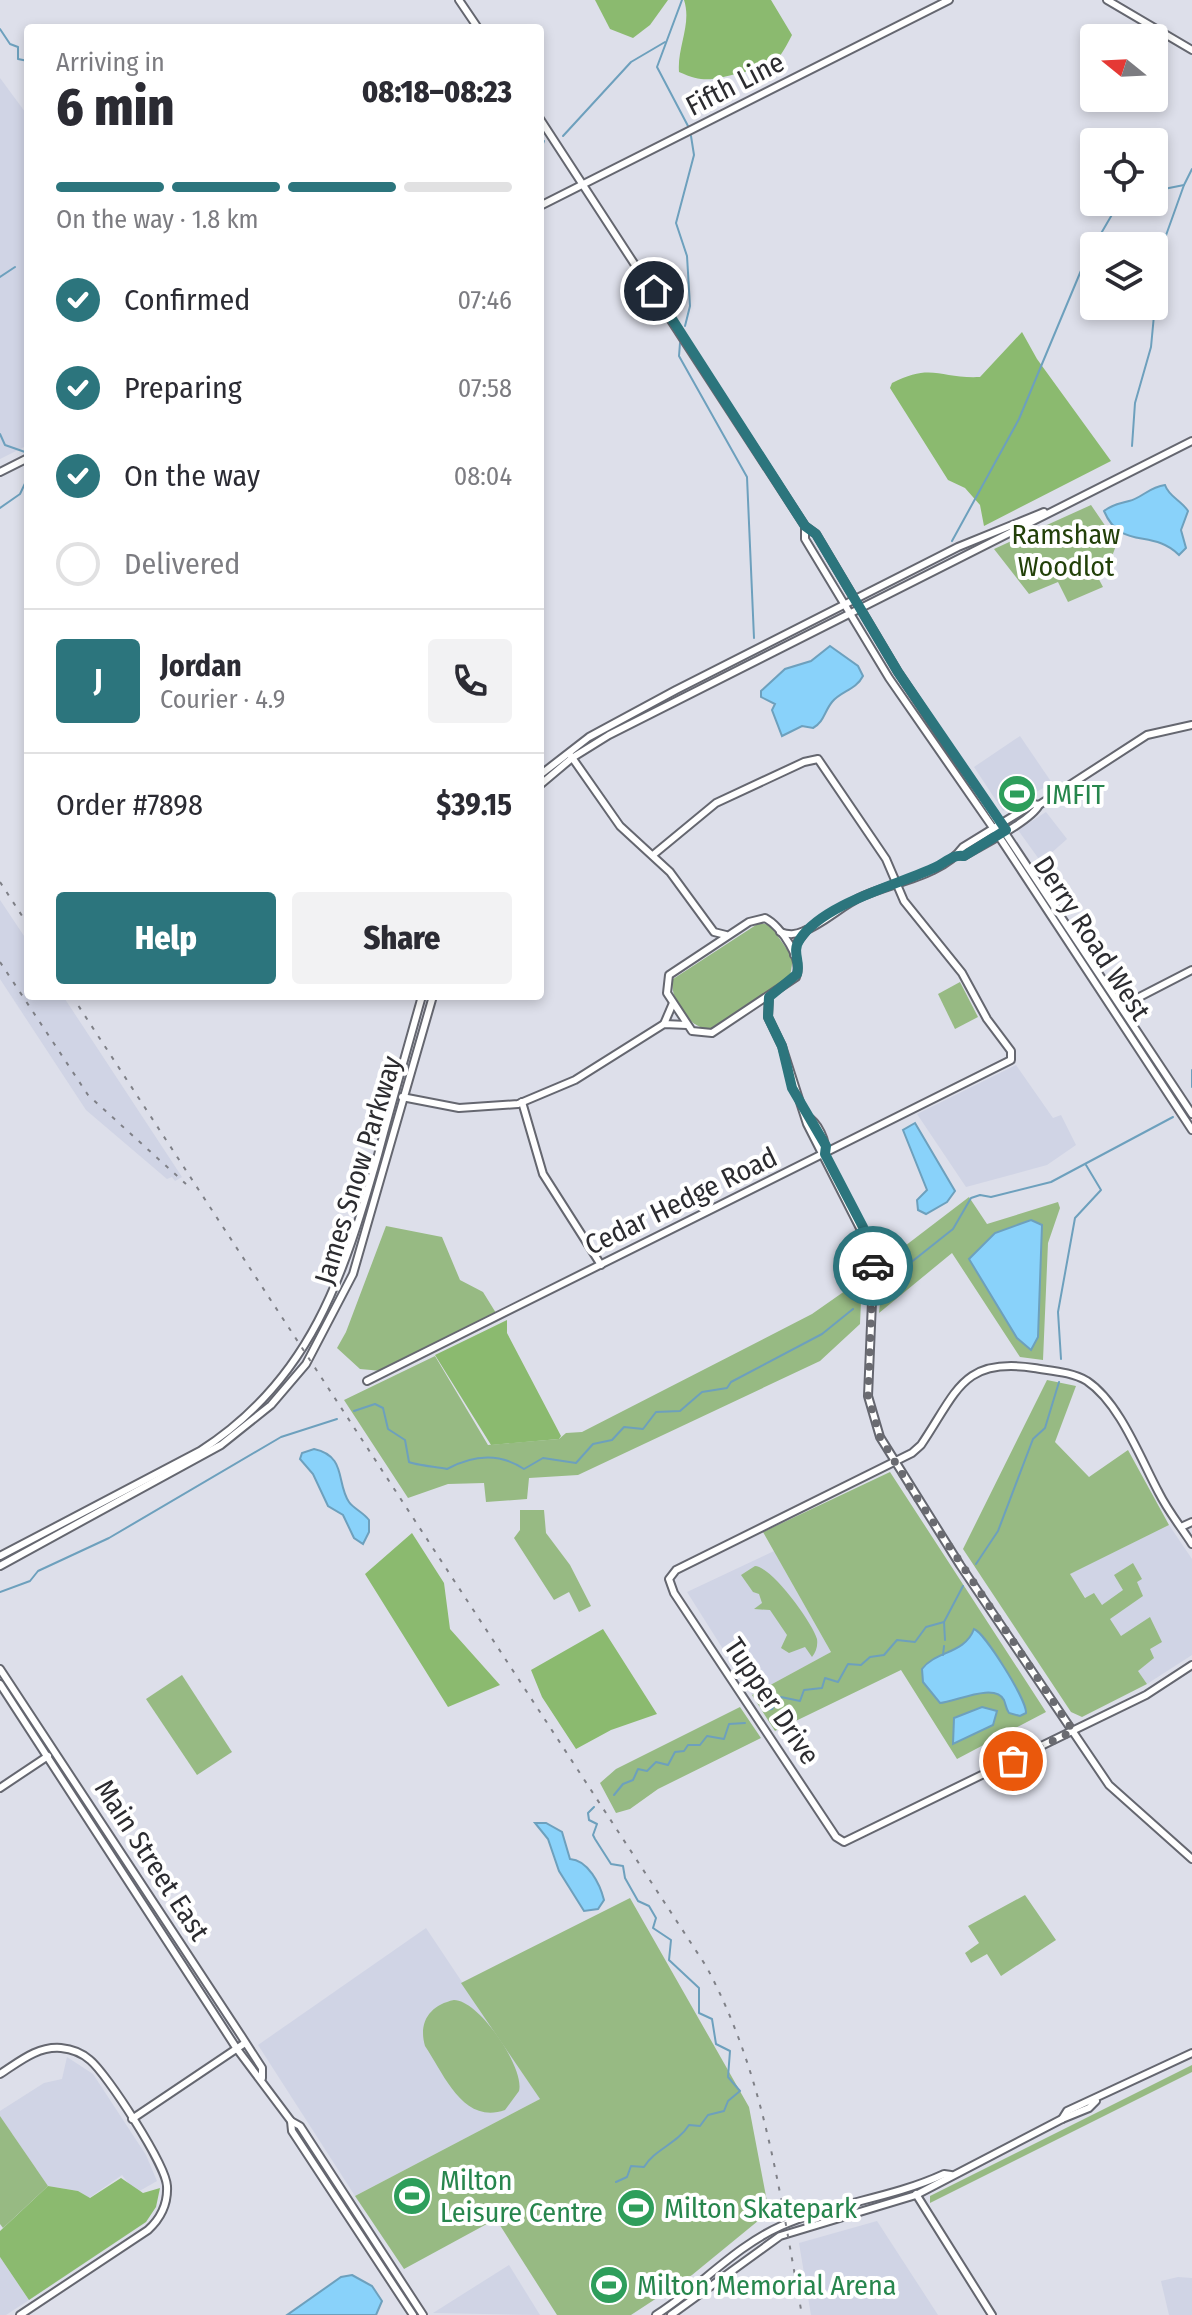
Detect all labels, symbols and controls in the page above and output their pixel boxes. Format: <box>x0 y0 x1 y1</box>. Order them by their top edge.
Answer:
north arrow <box>1080 24 1168 112</box>
map controls <box>1080 24 1168 320</box>
street label: Fifth Line <box>680 45 790 123</box>
text: Arriving in <box>56 47 165 78</box>
text: 08:18–08:23 <box>362 74 512 110</box>
text: 6 min <box>56 76 174 139</box>
button: locate <box>1080 128 1168 216</box>
text: On the way · 1.8 km <box>56 204 259 235</box>
button: layers <box>1080 232 1168 320</box>
pin <box>620 257 688 325</box>
icon: home <box>632 269 676 313</box>
icon: check <box>56 278 100 322</box>
text: Confirmed <box>124 282 250 318</box>
text: 07:46 <box>458 285 512 316</box>
icon: check <box>56 366 100 410</box>
text: Preparing <box>124 370 242 406</box>
text: 07:58 <box>458 373 512 404</box>
icon: check <box>56 454 100 498</box>
text: On the way <box>124 458 260 494</box>
text: 08:04 <box>454 461 512 492</box>
park label: Ramshaw Woodlot <box>1012 518 1120 583</box>
text: Delivered <box>124 546 240 582</box>
button: phone <box>428 639 512 723</box>
text: Jordan <box>160 648 242 684</box>
text: J <box>94 663 102 699</box>
text: Courier · 4.9 <box>160 684 285 715</box>
sports icon: IMFIT <box>996 773 1038 815</box>
place label: IMFIT <box>1045 778 1105 811</box>
text: Order #7898 <box>56 787 203 823</box>
text: $39.15 <box>436 787 512 823</box>
street label: Derry Road West <box>1027 850 1158 1027</box>
button: Help <box>56 892 276 984</box>
button: Share <box>292 892 512 984</box>
street label: James Snow Parkway <box>308 1051 409 1288</box>
street label: Cedar Hedge Road <box>580 1140 782 1262</box>
courier <box>833 1226 913 1306</box>
icon: car <box>851 1244 895 1288</box>
street label: Tupper Drive <box>718 1631 826 1771</box>
pin <box>979 1727 1047 1795</box>
icon: bag <box>991 1739 1035 1783</box>
street label: Main Street East <box>88 1773 217 1947</box>
place label: Milton Leisure Centre <box>440 2164 603 2229</box>
sports icon: Milton Leisure Centre <box>391 2175 433 2217</box>
sports icon: Milton Skatepark <box>615 2187 657 2229</box>
place label: Milton Skatepark <box>664 2192 858 2225</box>
sports icon: Milton Memorial Arena <box>588 2264 630 2306</box>
place label: Milton Memorial Arena <box>637 2269 896 2302</box>

